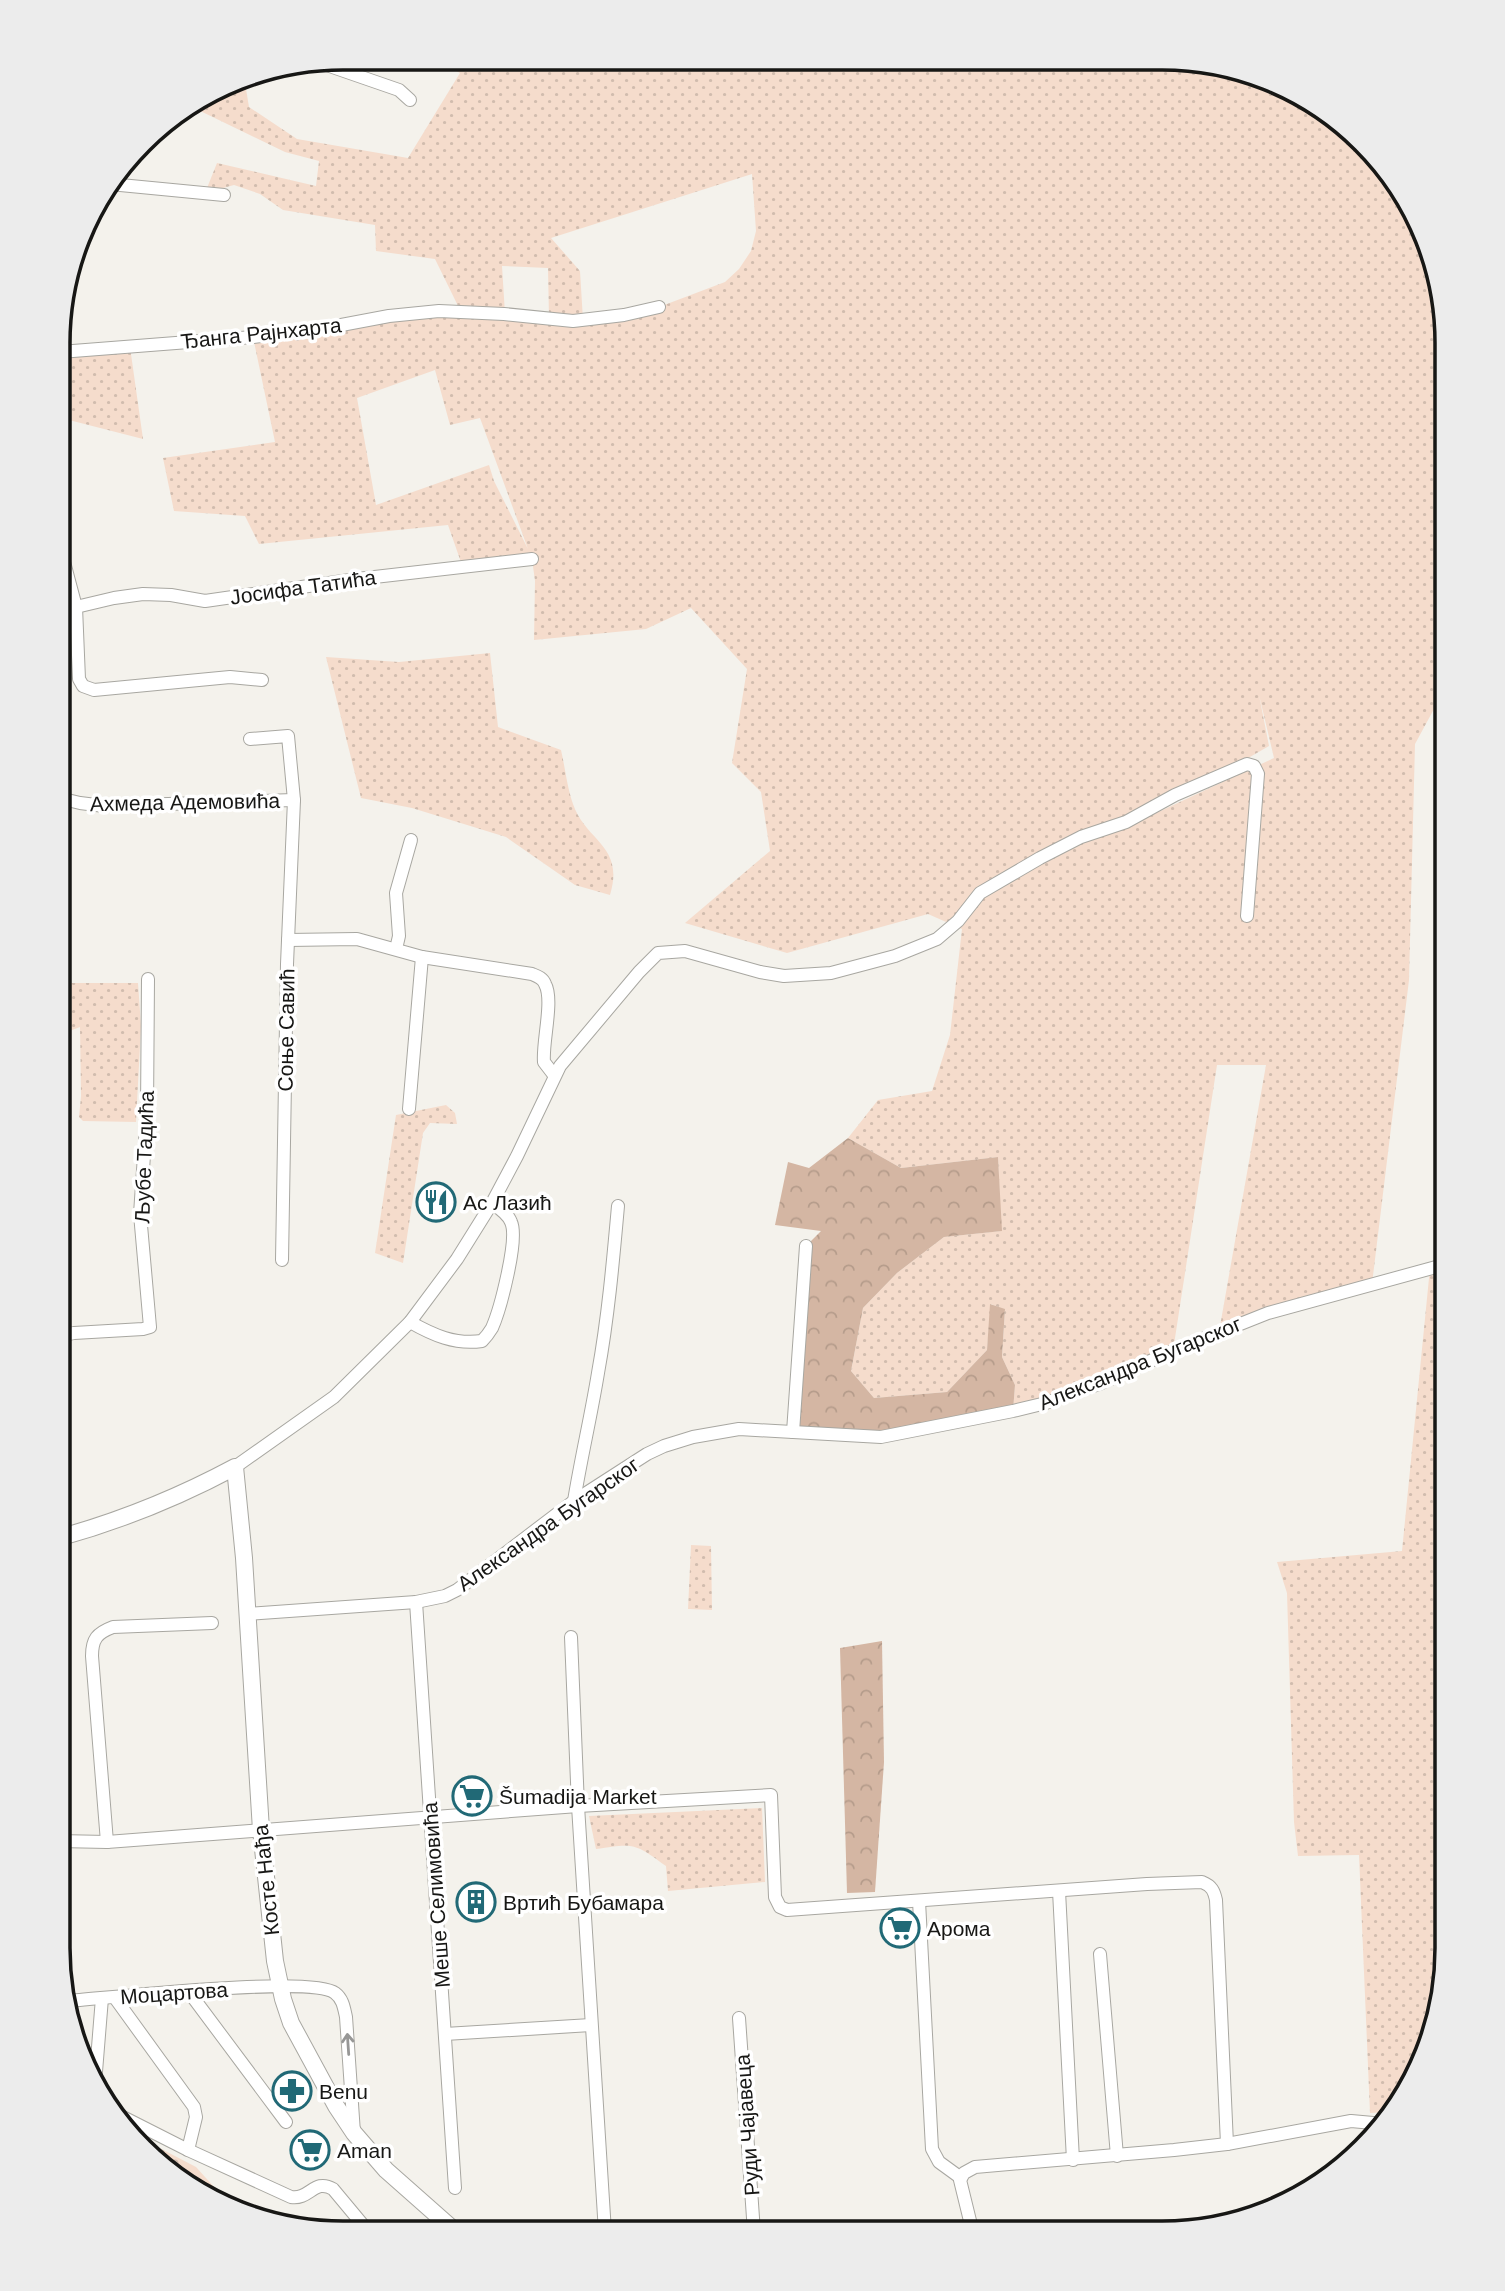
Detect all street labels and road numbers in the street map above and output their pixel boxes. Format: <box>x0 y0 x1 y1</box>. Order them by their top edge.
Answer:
street label: Ђанга Рајнхарта <box>179 313 343 353</box>
street label: Јосифа Татића <box>229 565 378 609</box>
street label: Ахмеда Адемовића <box>90 789 281 815</box>
street label: Соње Савић <box>273 968 299 1092</box>
street label: Љубе Тадића <box>130 1090 158 1224</box>
street label: Александра Бугарског <box>1035 1312 1245 1414</box>
street label: Александра Бугарског <box>453 1452 643 1595</box>
street label: Меше Селимовића <box>418 1801 454 1989</box>
street label: Косте Нађа <box>249 1823 283 1937</box>
street label: Моцартова <box>119 1978 229 2008</box>
street label: Руди Чајавеца <box>731 2053 763 2197</box>

